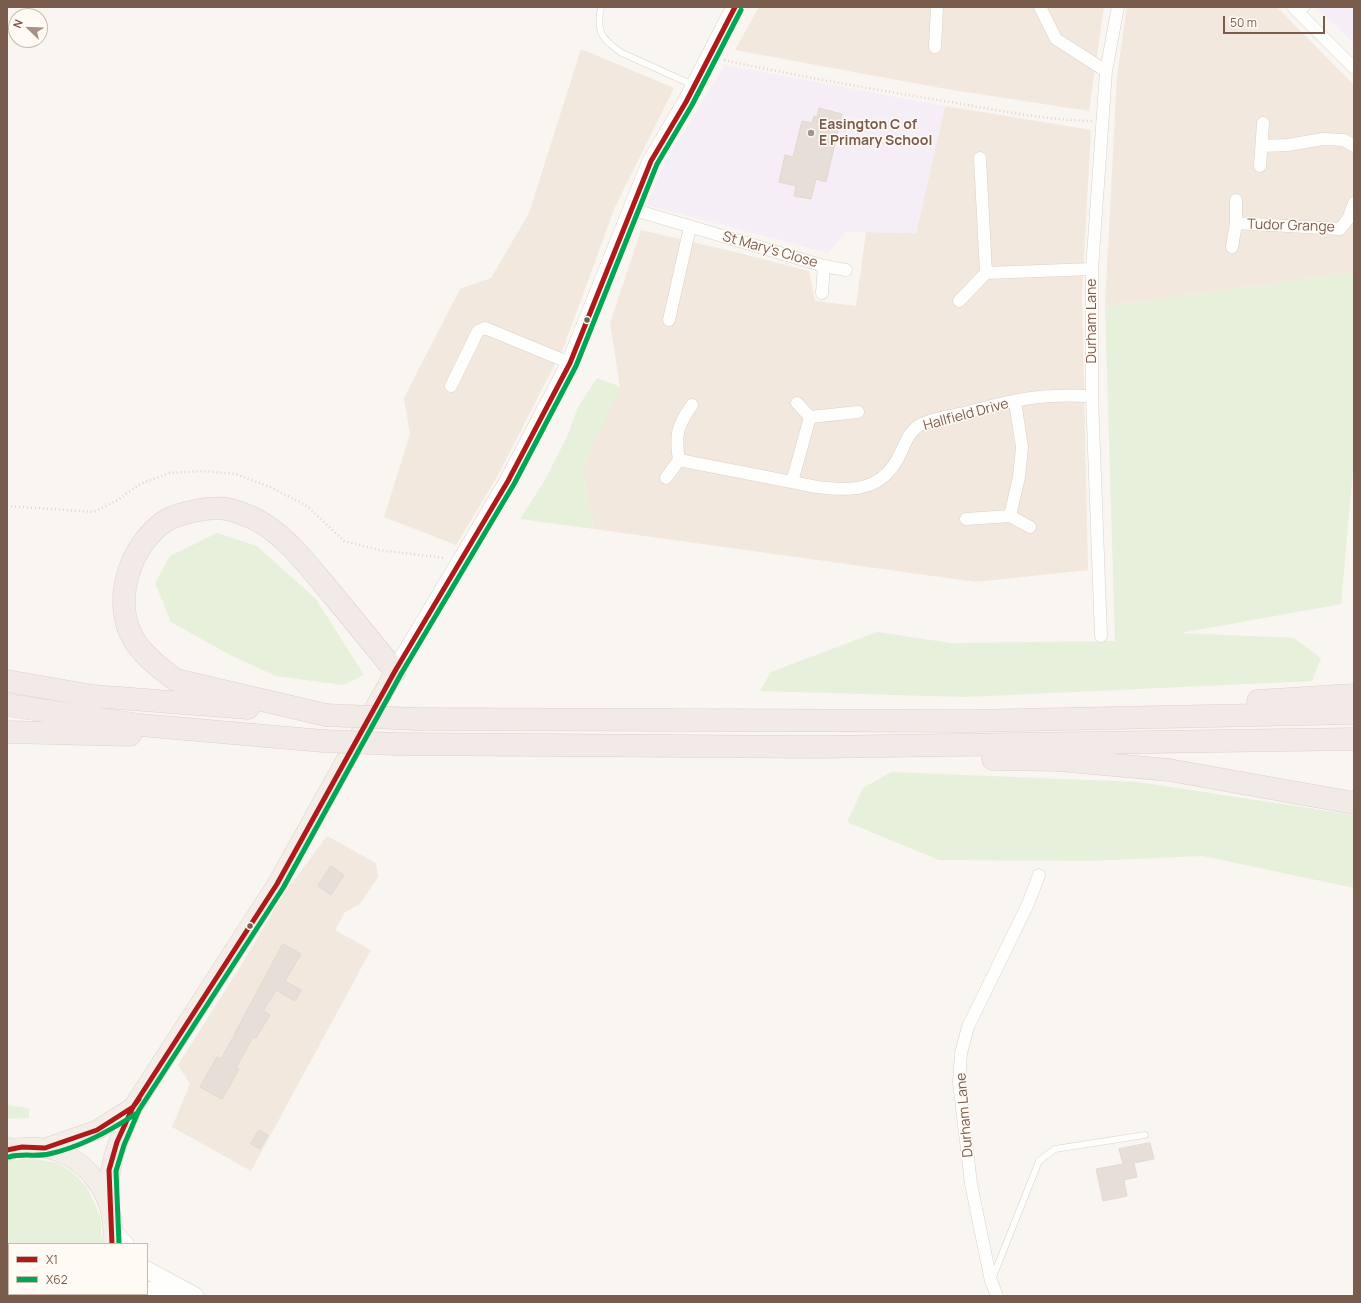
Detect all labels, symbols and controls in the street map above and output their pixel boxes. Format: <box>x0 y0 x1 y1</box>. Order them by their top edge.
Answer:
north arrow <box>8 8 48 48</box>
scale bar <box>1225 8 1327 34</box>
text: 50 m <box>1230 14 1257 31</box>
text: N <box>9 17 26 30</box>
place label: Easington C of E Primary School <box>819 117 932 150</box>
marker: Easington C of E Primary School <box>806 128 816 138</box>
street label: Tudor Grange <box>1247 216 1335 236</box>
street label: St Mary's Close <box>721 228 819 272</box>
street label: Durham Lane <box>1084 279 1100 363</box>
unlabelled marker <box>582 315 592 325</box>
street label: Hallfield Drive <box>922 396 1010 434</box>
unlabelled marker <box>245 921 255 931</box>
street label: Durham Lane <box>953 1072 977 1158</box>
legend <box>8 1243 148 1295</box>
text: X1 <box>46 1251 58 1268</box>
text: X62 <box>46 1271 68 1288</box>

